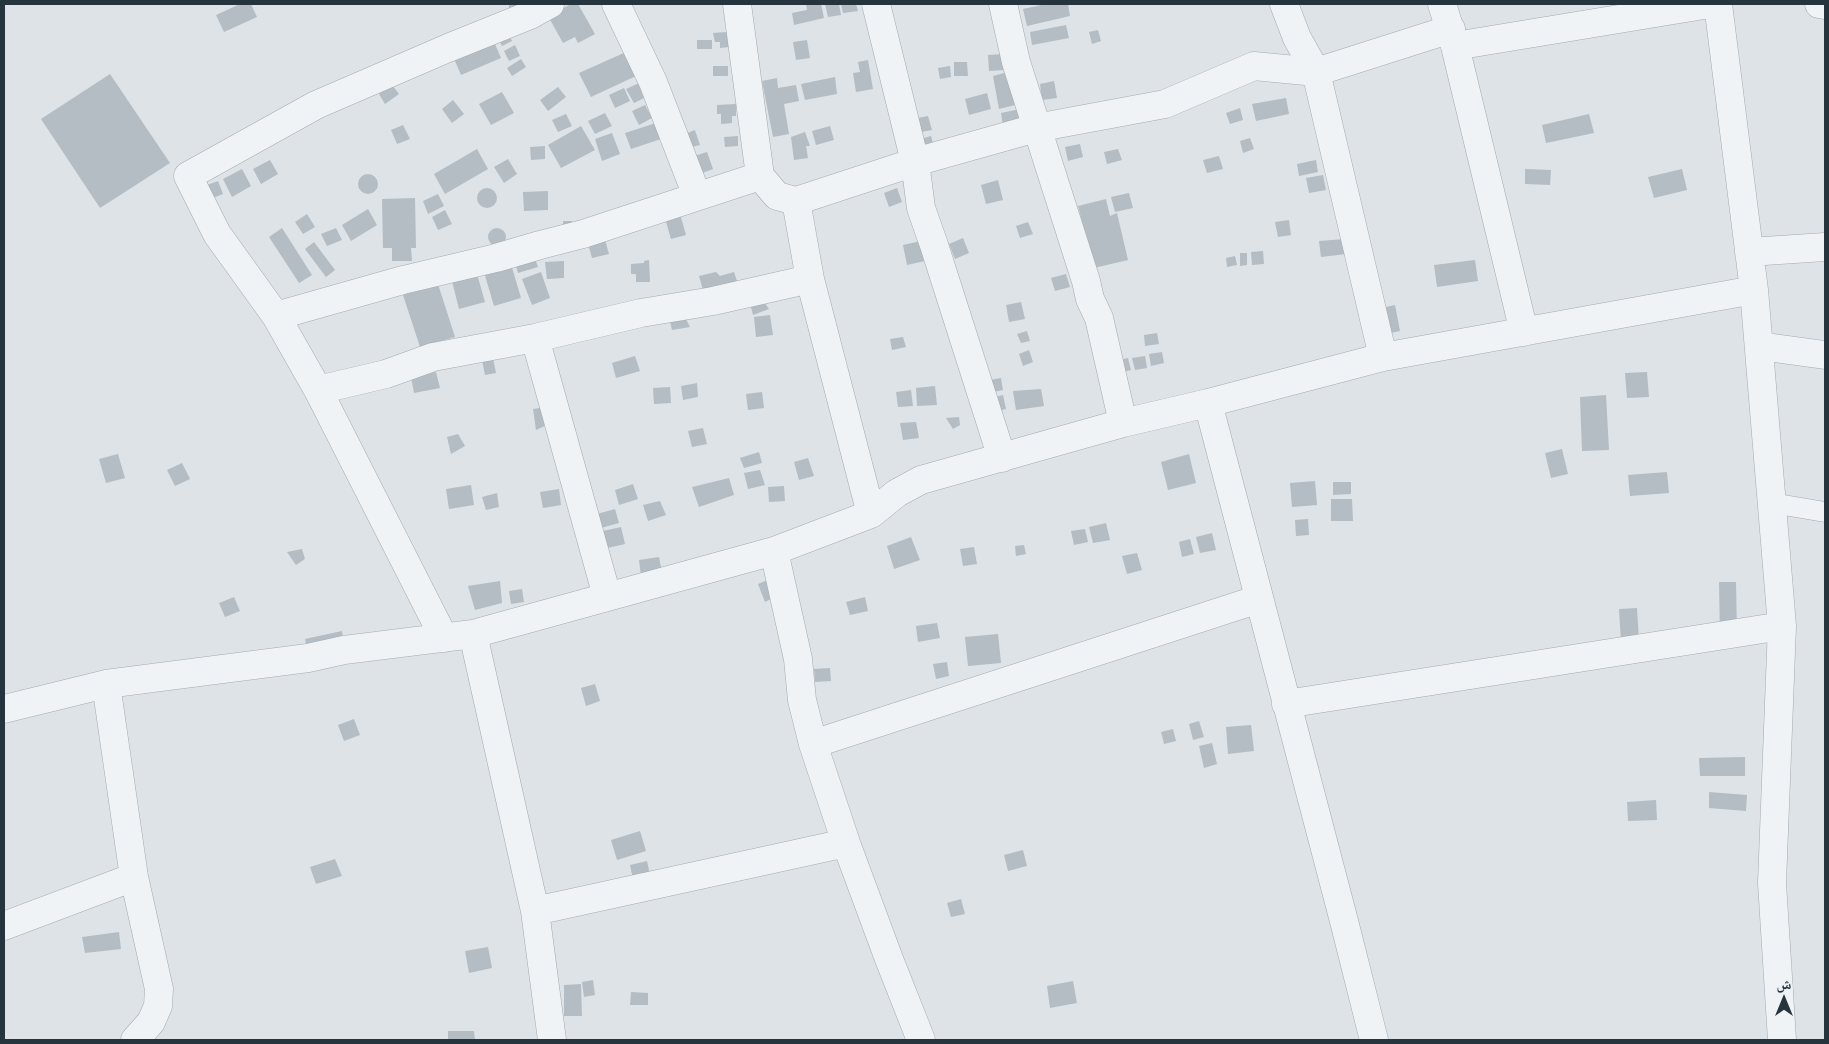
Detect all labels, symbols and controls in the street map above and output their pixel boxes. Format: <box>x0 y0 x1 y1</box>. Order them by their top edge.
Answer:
north arrow <box>1759 974 1809 1024</box>
text: ش <box>1777 975 1791 993</box>

